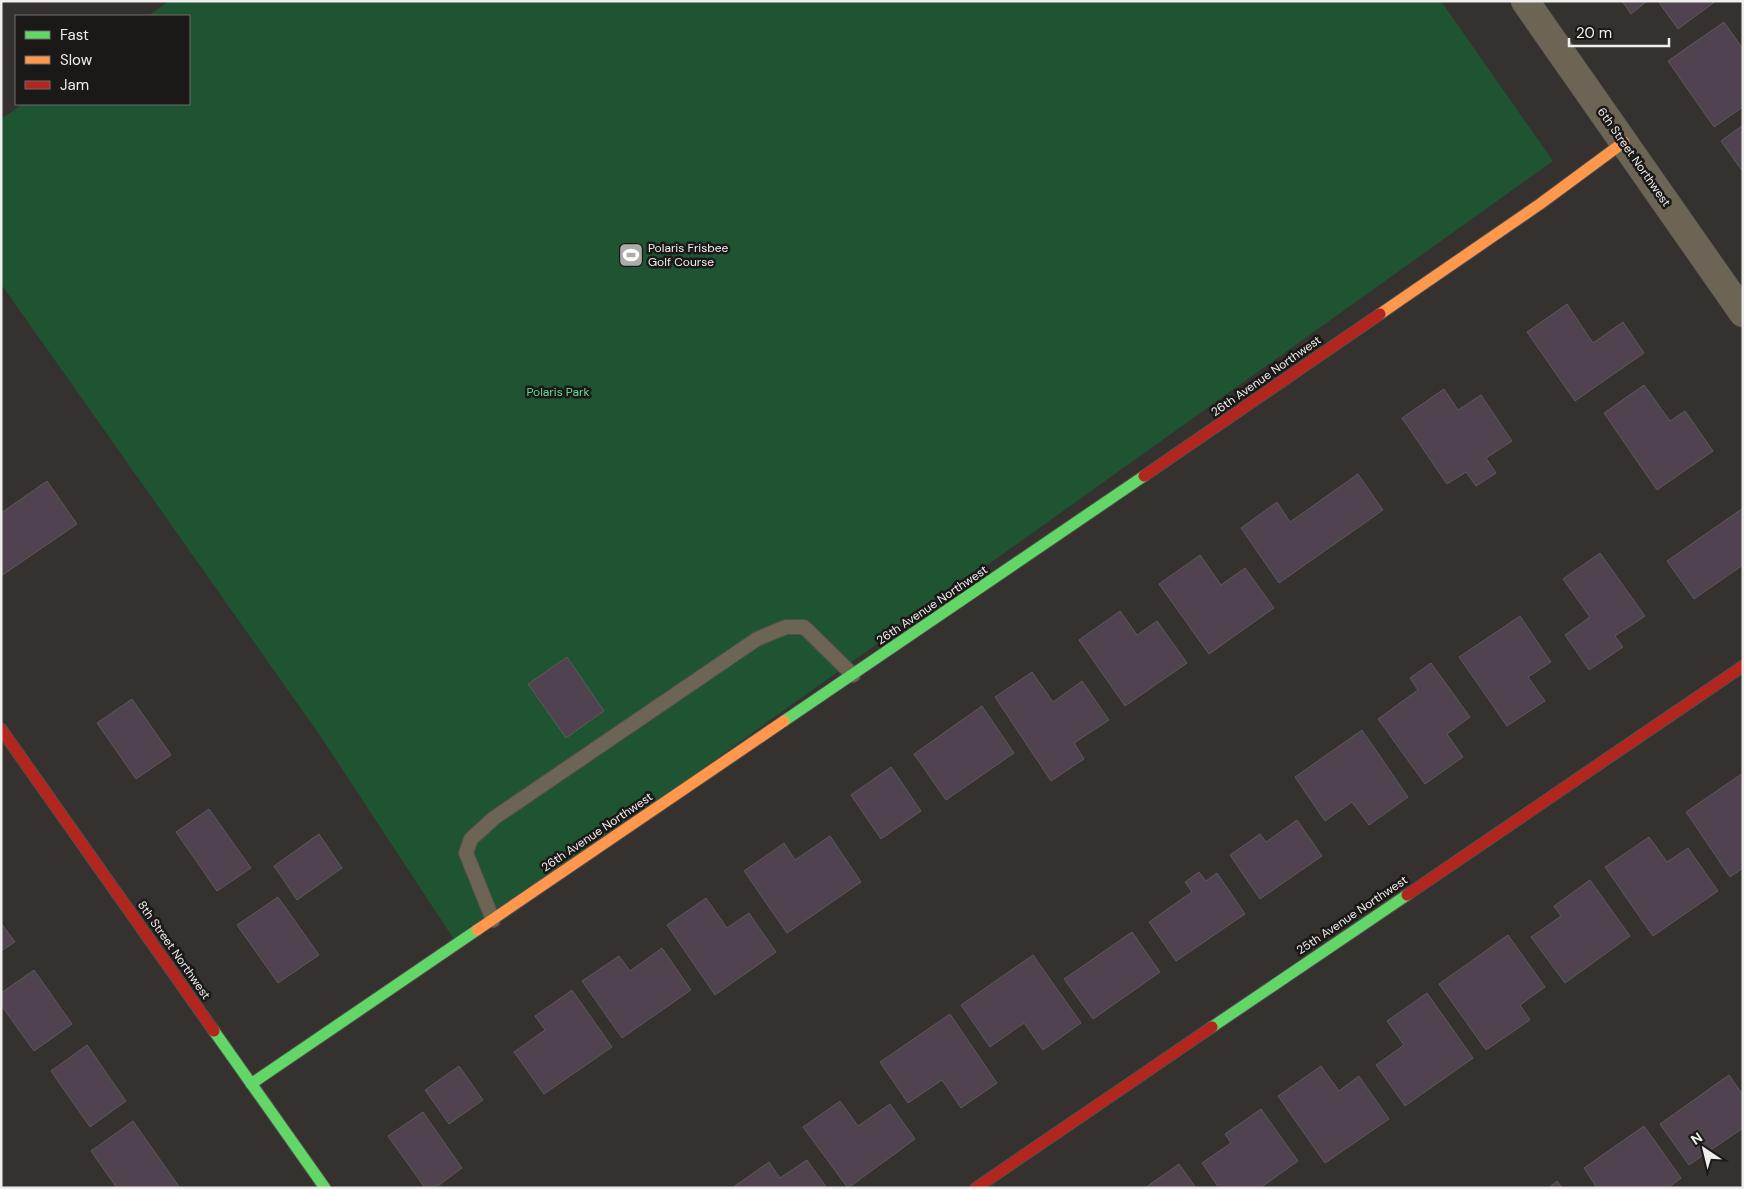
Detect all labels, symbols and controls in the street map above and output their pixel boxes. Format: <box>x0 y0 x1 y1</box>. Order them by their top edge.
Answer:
legend <box>15 15 190 105</box>
scale bar <box>1569 15 1669 47</box>
text: 20 m <box>1576 23 1612 43</box>
text: Fast <box>60 25 89 45</box>
text: Slow <box>60 50 93 70</box>
text: Jam <box>60 75 89 95</box>
street label: 6th Street Northwest <box>1594 104 1674 210</box>
place label: Polaris Frisbee Golf Course <box>648 240 729 270</box>
sports icon: Polaris Frisbee Golf Course <box>618 242 644 268</box>
street label: 26th Avenue Northwest <box>1208 332 1324 420</box>
park label: Polaris Park <box>526 384 590 400</box>
street label: 26th Avenue Northwest <box>873 562 991 648</box>
street label: 26th Avenue Northwest <box>538 789 656 875</box>
street label: 25th Avenue Northwest <box>1293 872 1411 958</box>
street label: 8th Street Northwest <box>134 898 214 1003</box>
north arrow <box>1679 1124 1729 1174</box>
text: N <box>1687 1128 1706 1149</box>

